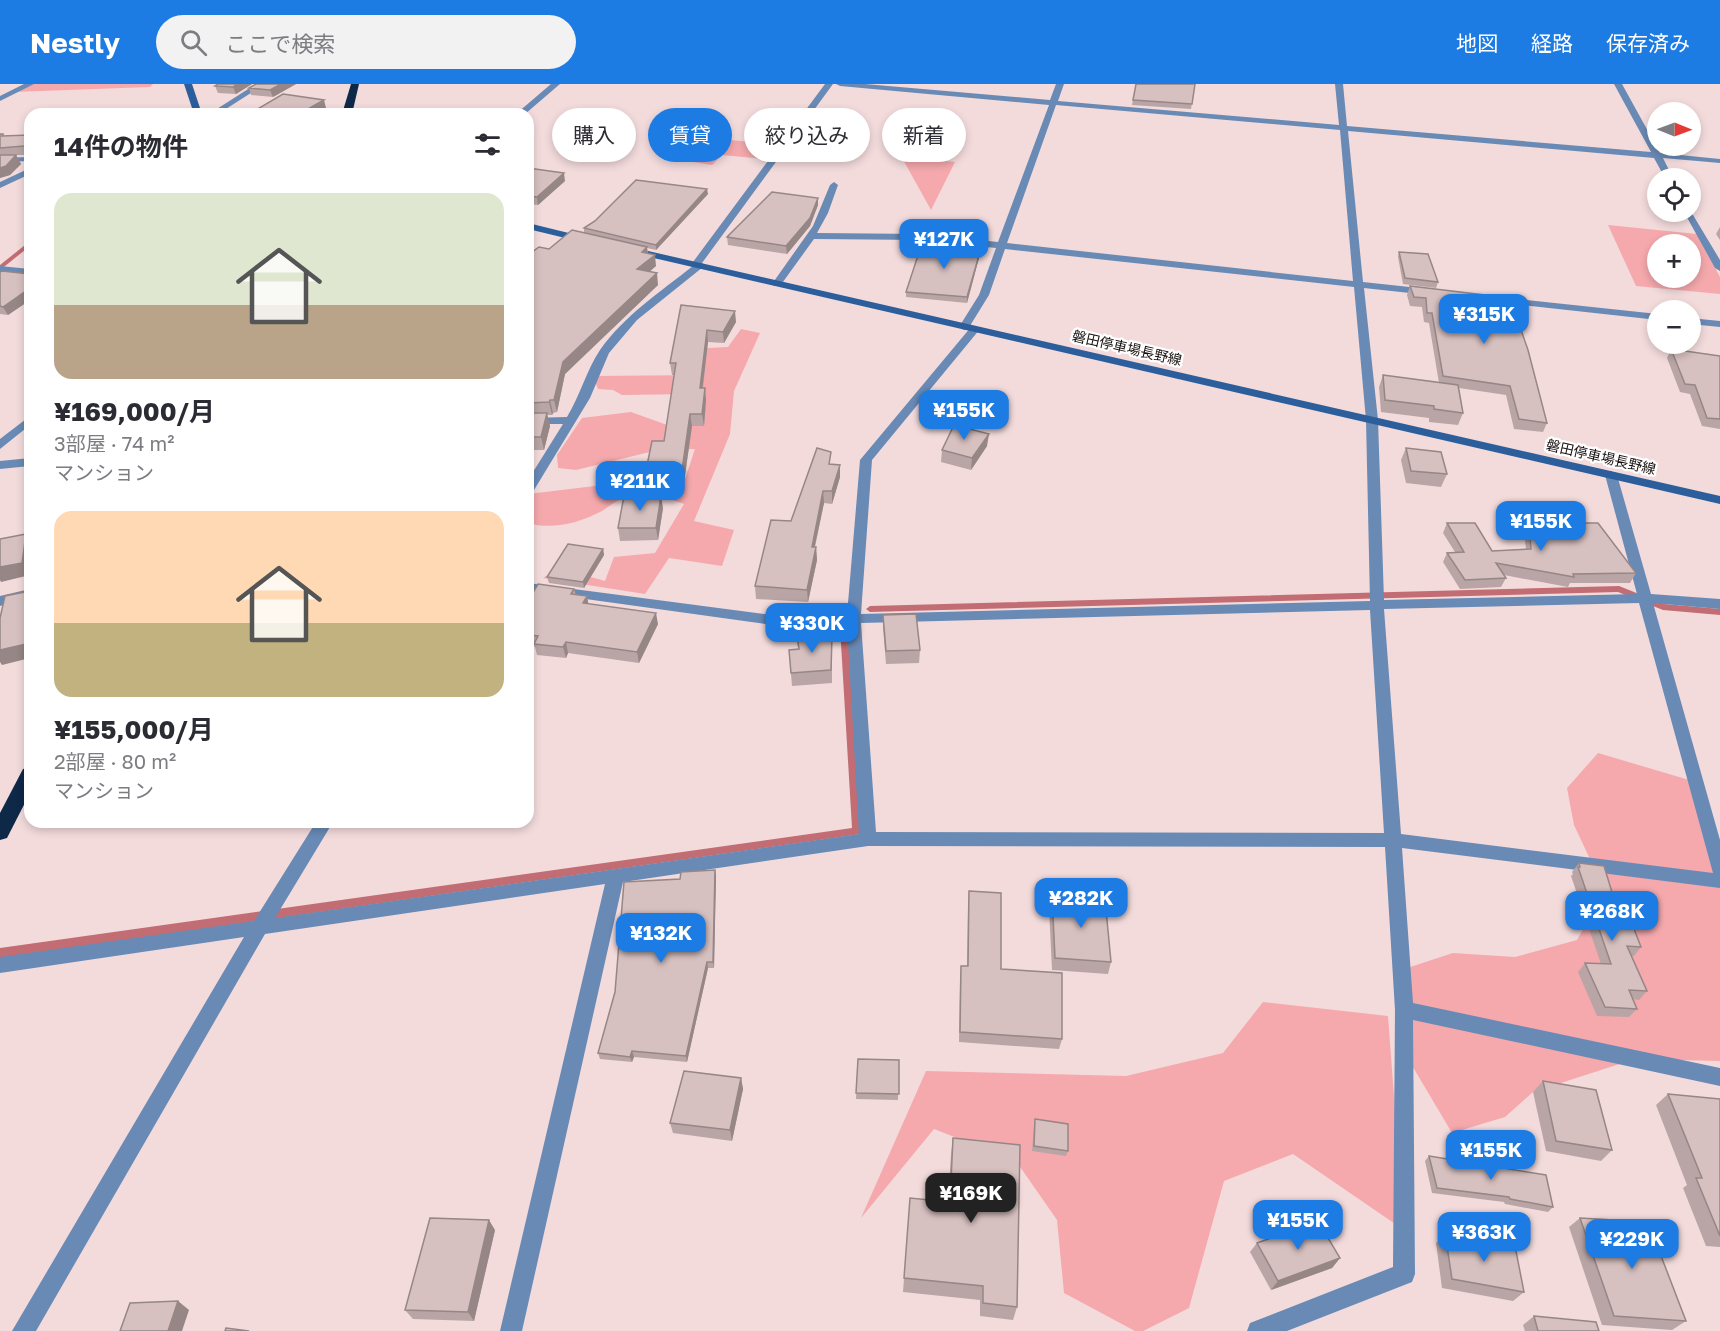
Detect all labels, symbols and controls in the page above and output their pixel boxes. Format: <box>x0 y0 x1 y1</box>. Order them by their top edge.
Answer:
search box <box>156 15 576 69</box>
text: Nestly <box>30 26 120 59</box>
icon: search <box>177 26 210 59</box>
text: ここで検索 <box>225 30 335 57</box>
text: 地図 <box>1456 30 1498 56</box>
text: 経路 <box>1531 30 1573 56</box>
text: 保存済み <box>1606 30 1690 56</box>
north arrow <box>1647 102 1701 156</box>
map controls <box>1647 102 1701 354</box>
chip: 購入 <box>552 108 636 162</box>
chip: 賃貸 <box>648 108 732 162</box>
chip: 絞り込み <box>744 108 870 162</box>
chip: 新着 <box>882 108 966 162</box>
icon: filters <box>471 128 504 161</box>
text: 14件の物件 <box>54 131 188 162</box>
button: locate <box>1647 168 1701 222</box>
pin: ¥127K <box>902 219 986 270</box>
text: ¥127K <box>913 226 975 250</box>
icon: home <box>225 232 333 340</box>
button: + <box>1647 234 1701 288</box>
pin: ¥315K <box>1442 294 1526 345</box>
button: − <box>1647 300 1701 354</box>
text: ¥315K <box>1453 301 1515 325</box>
street label: 磐田停車場長野線 <box>1071 327 1184 368</box>
pin: ¥155K <box>922 390 1006 441</box>
text: ¥169,000/月 <box>54 396 215 427</box>
text: ¥155K <box>933 397 995 421</box>
text: 3部屋 · 74 m² <box>54 431 174 455</box>
street label: 磐田停車場長野線 <box>1545 436 1658 477</box>
text: マンション <box>54 460 154 484</box>
pin: ¥211K <box>598 461 682 512</box>
text: ¥211K <box>610 468 670 492</box>
pin: ¥155K <box>1499 501 1583 552</box>
text: ¥155K <box>1510 508 1572 532</box>
icon: home <box>225 550 333 658</box>
pin: ¥330K <box>770 603 854 654</box>
text: ¥330K <box>779 610 845 634</box>
text: ¥155,000/月 <box>54 714 214 745</box>
text: 2部屋 · 80 m² <box>54 749 176 773</box>
text: マンション <box>54 778 154 802</box>
pin: ¥282K <box>1039 878 1123 929</box>
text: ¥282K <box>1049 885 1113 909</box>
pin: ¥268K <box>1570 891 1654 942</box>
text: ¥268K <box>1579 898 1645 922</box>
pin: ¥132K <box>619 913 703 964</box>
text: ¥132K <box>630 920 692 944</box>
pin: ¥155K <box>1449 1130 1533 1181</box>
text: ¥155K <box>1460 1137 1522 1161</box>
pin: ¥169K <box>929 1173 1013 1224</box>
text: ¥169K <box>939 1180 1003 1204</box>
pin: ¥155K <box>1256 1200 1340 1251</box>
text: ¥155K <box>1267 1207 1329 1231</box>
pin: ¥363K <box>1442 1212 1526 1263</box>
text: ¥363K <box>1452 1219 1516 1243</box>
pin: ¥229K <box>1590 1219 1674 1270</box>
text: ¥229K <box>1600 1226 1664 1250</box>

